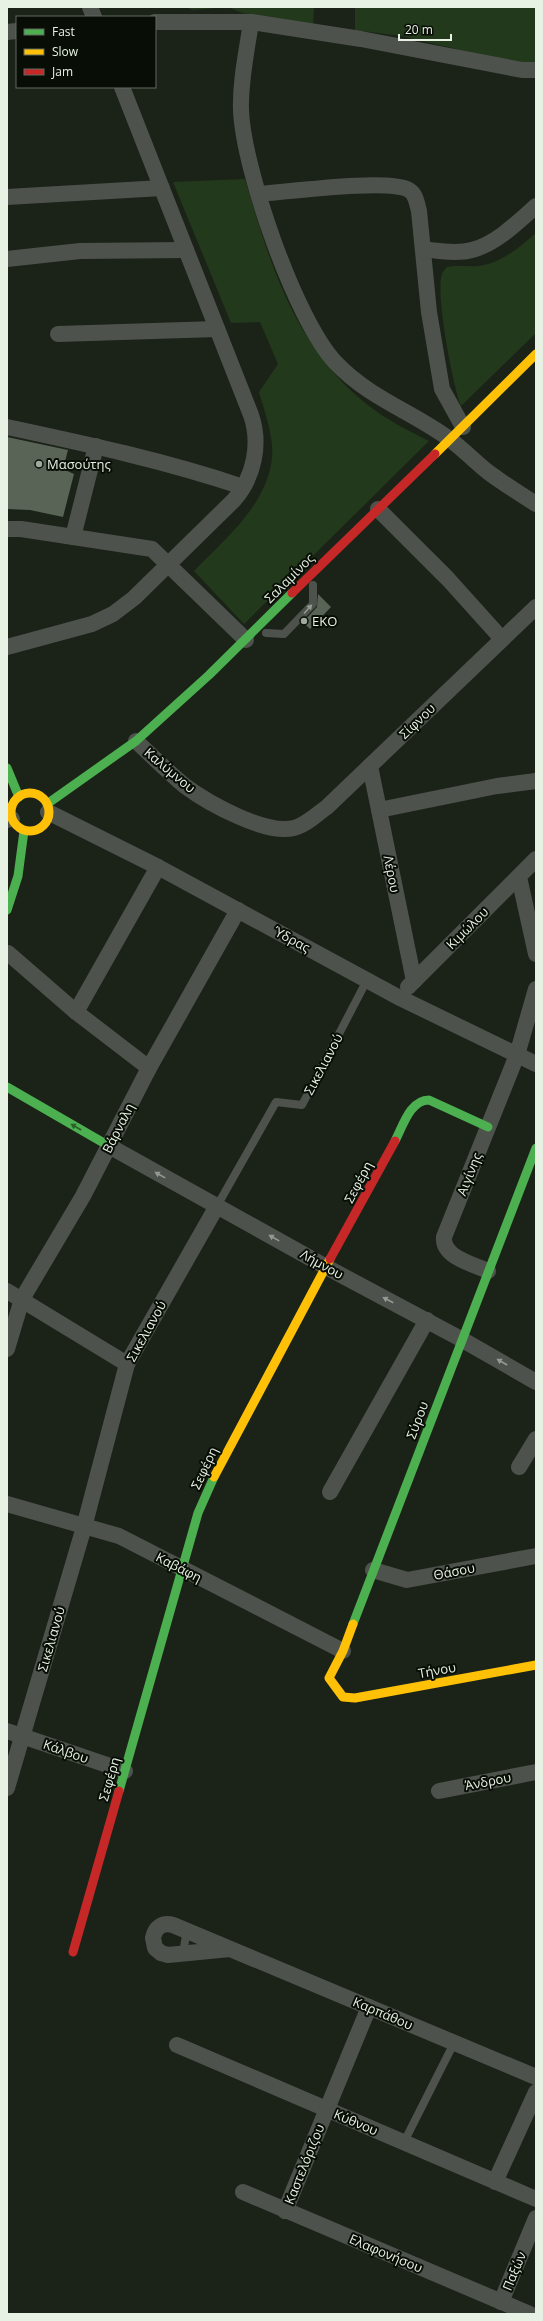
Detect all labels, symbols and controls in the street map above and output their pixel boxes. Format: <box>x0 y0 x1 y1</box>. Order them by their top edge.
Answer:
legend <box>16 16 156 88</box>
scale bar <box>399 16 451 42</box>
text: 20 m <box>405 21 433 38</box>
text: Fast <box>52 23 75 40</box>
text: Slow <box>52 43 79 60</box>
text: Jam <box>51 63 73 80</box>
place label: Μασούτης <box>47 455 111 473</box>
marker: Μασούτης <box>34 459 44 469</box>
street label: Σαλαμίνος <box>260 549 318 607</box>
one-way arrow <box>303 604 313 614</box>
place label: EKO <box>312 612 337 630</box>
marker: EKO <box>299 616 309 626</box>
street label: Σίφνου <box>395 699 439 743</box>
street label: Καλύμνου <box>141 743 199 797</box>
street label: Λέρου <box>380 854 404 894</box>
street label: Κιμώλου <box>442 903 492 953</box>
street label: Ύδρας <box>270 921 313 956</box>
street label: Σικελιανού <box>299 1030 347 1098</box>
street label: Βάρναλη <box>98 1100 138 1156</box>
one-way arrow <box>70 1123 82 1130</box>
street label: Αιγίνης <box>452 1150 486 1198</box>
street label: Σεφέρη <box>340 1158 376 1206</box>
one-way arrow <box>154 1171 166 1178</box>
one-way arrow <box>268 1234 280 1241</box>
street label: Λήμνου <box>297 1245 347 1283</box>
one-way arrow <box>382 1296 394 1303</box>
street label: Σικελιανού <box>122 1297 170 1365</box>
one-way arrow <box>496 1359 508 1366</box>
street label: Σύρου <box>402 1399 432 1441</box>
street label: Σεφέρη <box>186 1444 222 1492</box>
street label: Καβάφη <box>153 1548 205 1586</box>
street label: Θάσου <box>432 1558 476 1584</box>
street label: Σικελιανού <box>33 1604 69 1674</box>
street label: Τήνου <box>417 1658 457 1682</box>
street label: Κάλβου <box>41 1735 91 1767</box>
street label: Σεφέρη <box>94 1755 124 1803</box>
street label: Άνδρου <box>463 1768 513 1794</box>
street label: Καρπάθου <box>350 1992 416 2034</box>
street label: Κύθνου <box>331 2105 381 2139</box>
street label: Καστελόριζου <box>280 2121 328 2207</box>
street label: Ελαφονήσου <box>347 2229 425 2277</box>
street label: Παξών <box>498 2249 530 2293</box>

